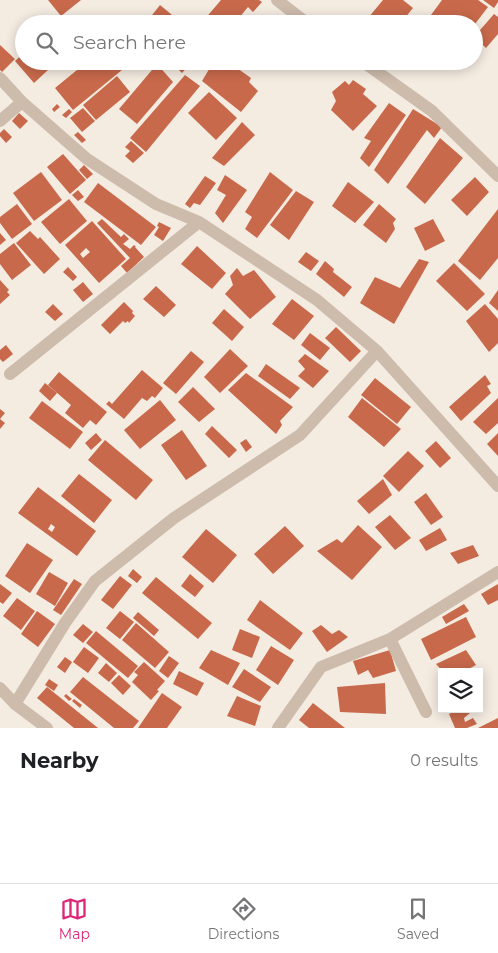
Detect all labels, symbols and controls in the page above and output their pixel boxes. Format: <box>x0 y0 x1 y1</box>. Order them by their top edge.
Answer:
search box <box>15 15 483 70</box>
icon: search <box>33 29 61 57</box>
text: Search here <box>73 31 186 54</box>
map controls <box>438 668 483 713</box>
button: layers <box>438 668 483 713</box>
text: Nearby <box>20 748 99 773</box>
text: 0 results <box>410 751 478 770</box>
tab: Map <box>59 895 90 943</box>
tab: Directions <box>208 895 279 943</box>
tab: Saved <box>397 895 439 943</box>

